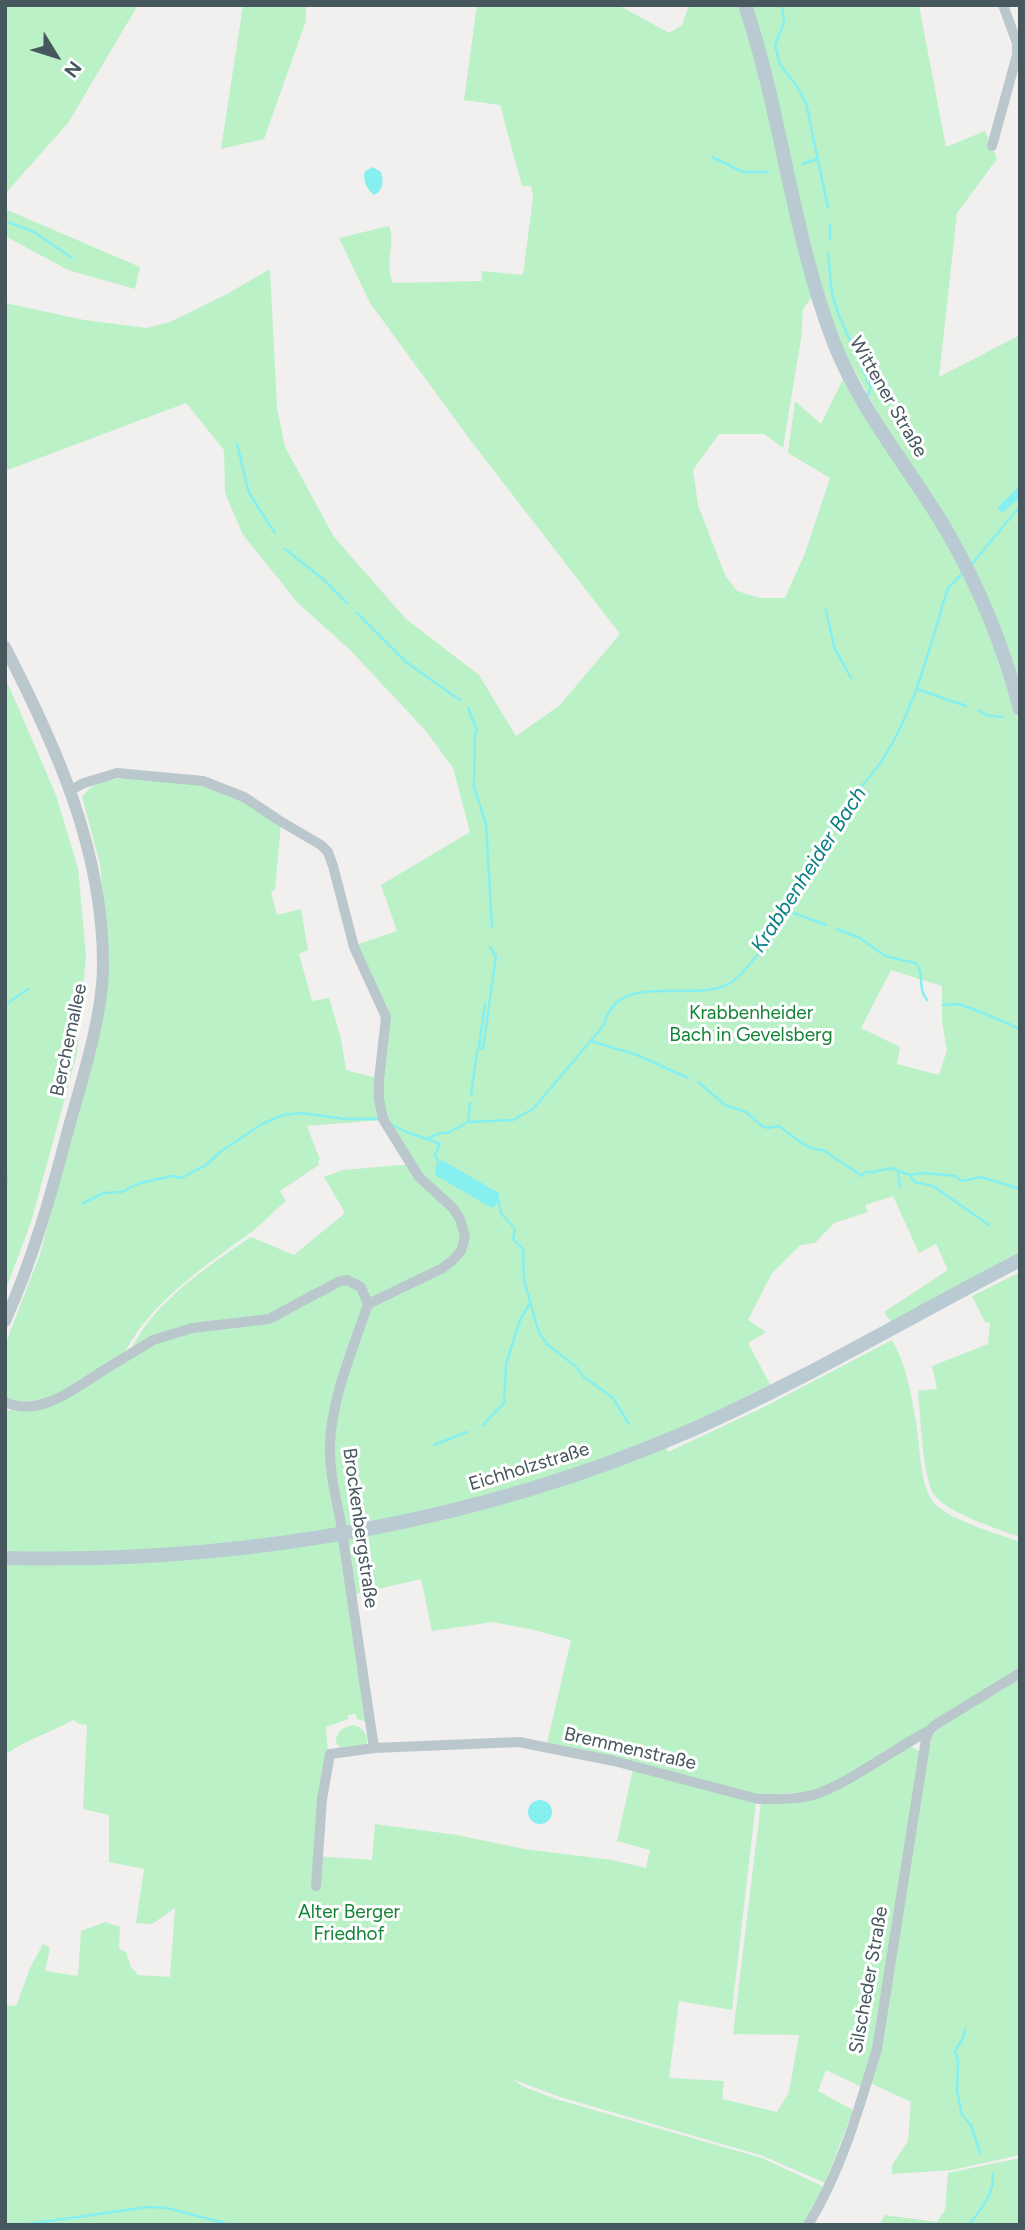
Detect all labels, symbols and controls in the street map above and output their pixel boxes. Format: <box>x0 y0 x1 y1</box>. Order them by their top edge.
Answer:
north arrow <box>21 21 91 91</box>
text: N <box>59 56 87 82</box>
street label: Wittener Straße <box>844 333 932 461</box>
water label: Krabbenheider Bach <box>746 782 872 958</box>
street label: Berchemallee <box>46 982 92 1098</box>
park label: Krabbenheider Bach in Gevelsberg <box>669 1002 833 1046</box>
street label: Eichholzstraße <box>466 1438 592 1496</box>
street label: Brockenbergstraße <box>337 1446 383 1610</box>
street label: Bremmenstraße <box>562 1723 698 1775</box>
park label: Alter Berger Friedhof <box>298 1901 400 1945</box>
street label: Silscheder Straße <box>845 1905 893 2055</box>

